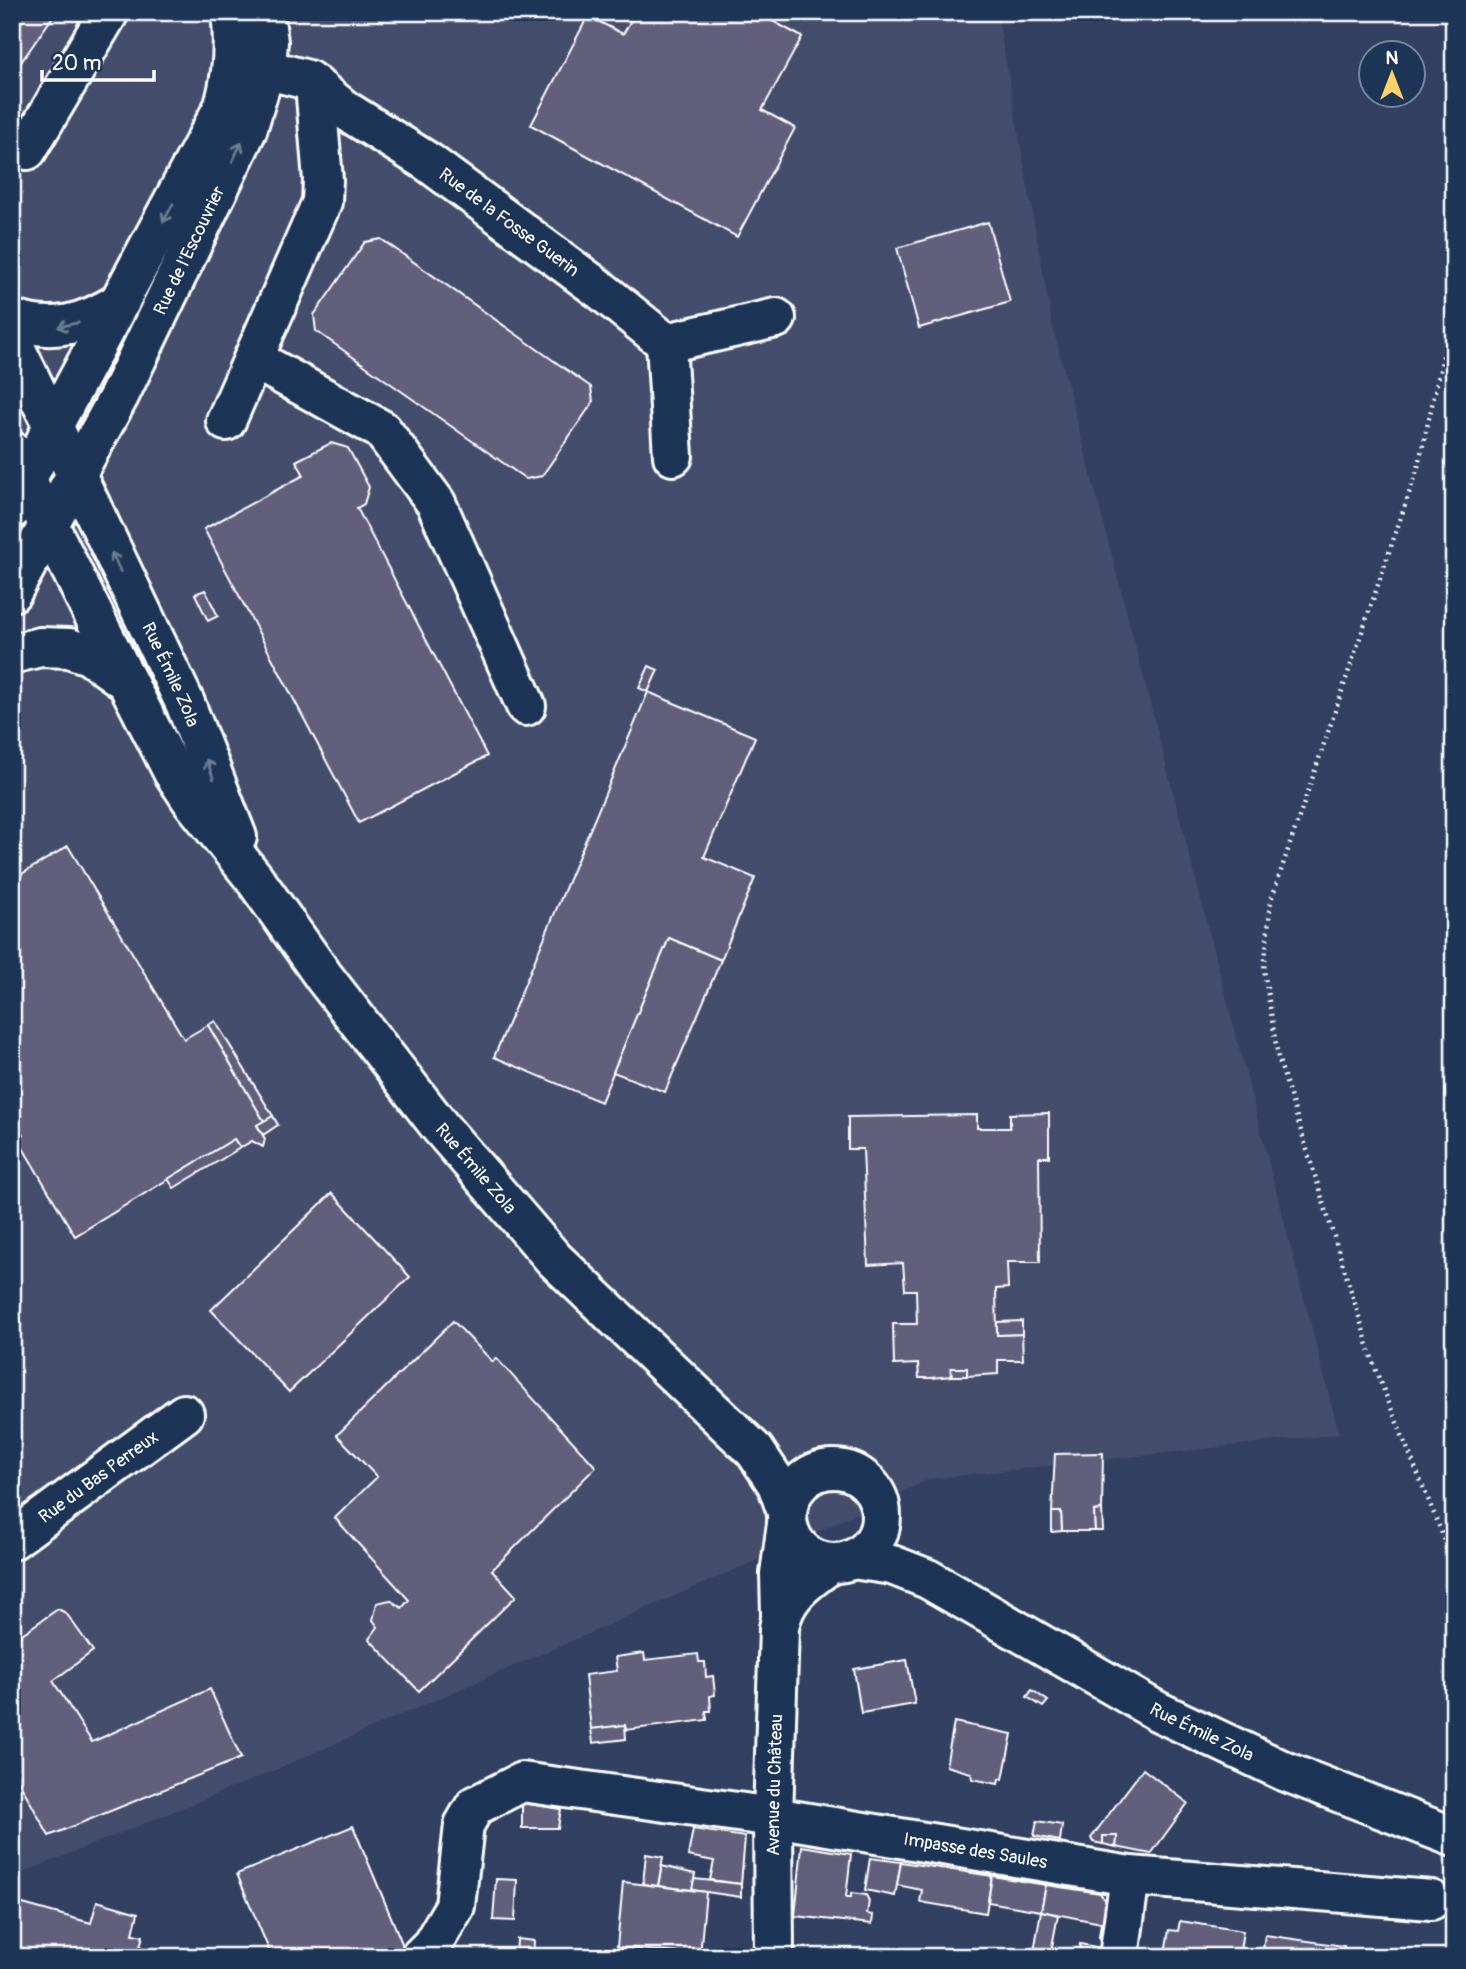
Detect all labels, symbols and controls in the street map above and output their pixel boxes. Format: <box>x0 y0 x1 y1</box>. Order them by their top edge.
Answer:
scale bar <box>42 38 154 82</box>
north arrow <box>1358 38 1428 108</box>
text: N <box>1386 46 1399 70</box>
text: 20 m <box>52 50 101 77</box>
one-way arrow <box>230 142 244 163</box>
street label: Rue de la Fosse Guerin <box>435 163 584 282</box>
street label: Rue de l'Escouvrier <box>148 182 230 319</box>
one-way arrow <box>161 202 175 223</box>
one-way arrow <box>57 319 80 332</box>
one-way arrow <box>109 552 122 573</box>
street label: Rue Émile Zola <box>137 618 205 730</box>
one-way arrow <box>203 759 215 781</box>
street label: Rue Émile Zola <box>430 1118 521 1219</box>
street label: Rue du Bas Perreux <box>34 1425 163 1528</box>
street label: Rue Émile Zola <box>1145 1698 1258 1767</box>
street label: Avenue du Château <box>761 1714 788 1856</box>
street label: Impasse des Saules <box>902 1827 1049 1874</box>

